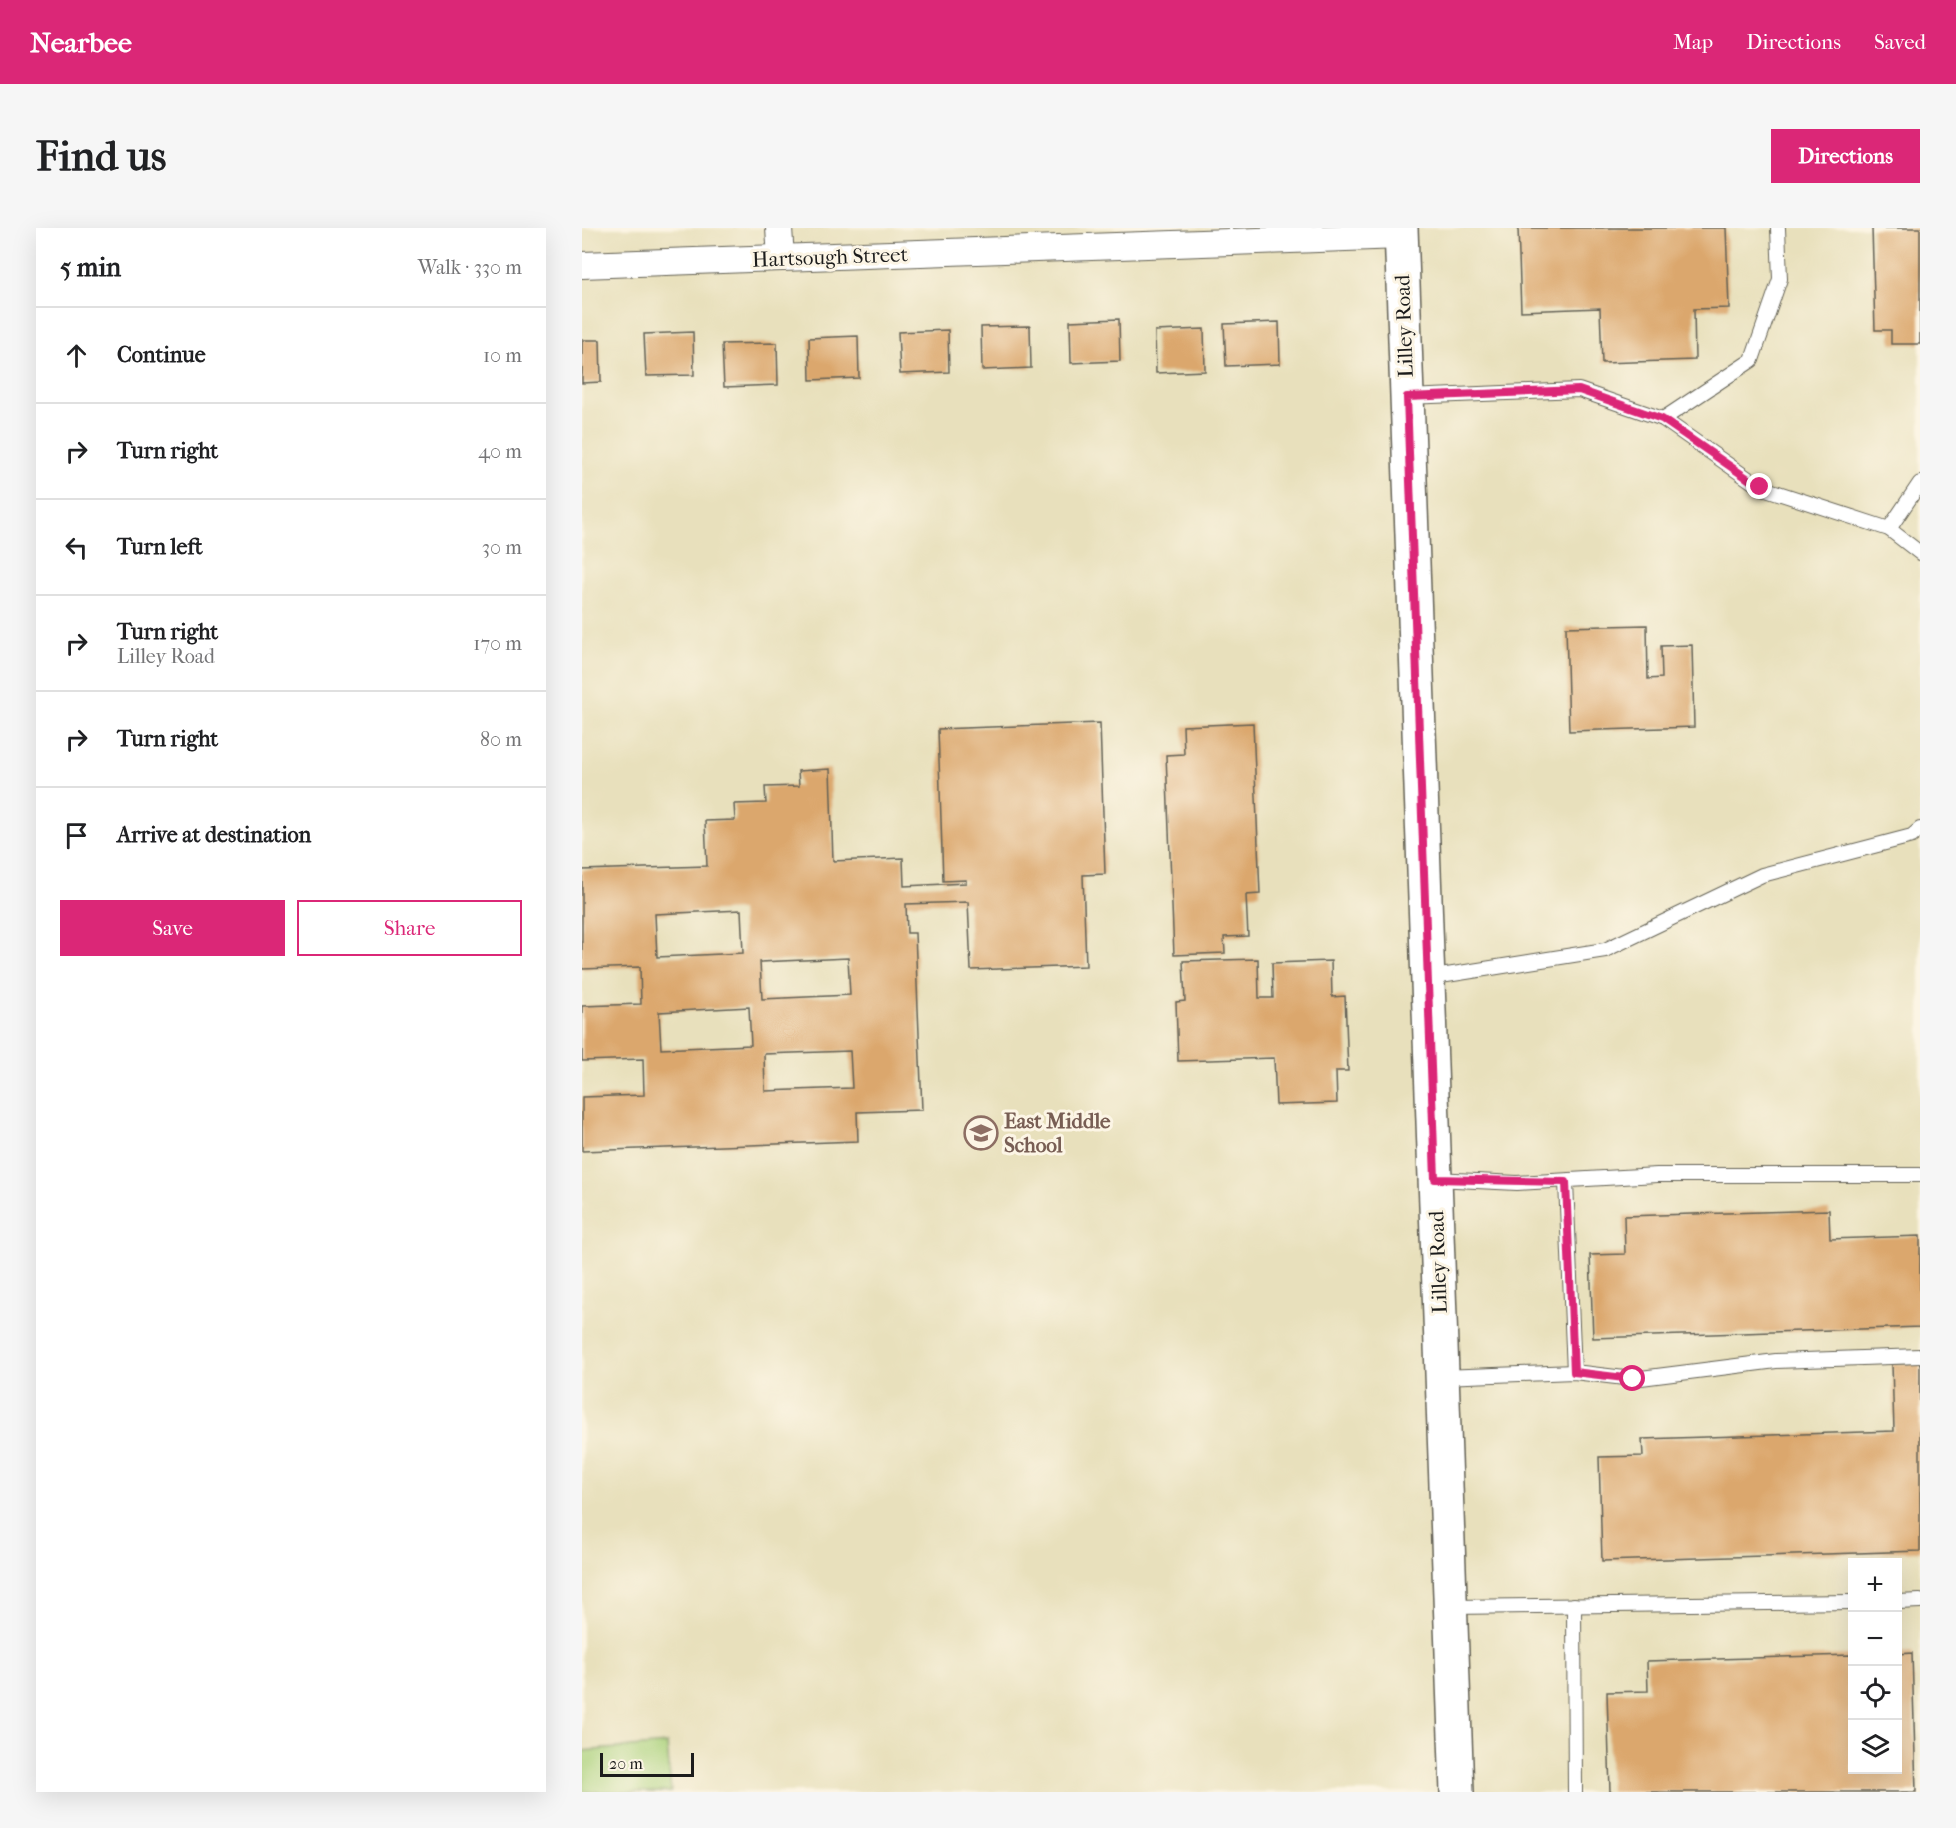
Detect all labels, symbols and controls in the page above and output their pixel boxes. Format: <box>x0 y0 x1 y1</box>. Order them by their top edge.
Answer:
text: Nearbee <box>30 26 132 59</box>
text: Map <box>1673 30 1713 54</box>
text: Directions <box>1746 30 1841 54</box>
text: Saved <box>1874 30 1926 54</box>
button: Directions <box>1771 129 1920 183</box>
text: Find us <box>36 132 166 181</box>
street label: Hartsough Street <box>752 242 909 272</box>
text: 5 min <box>60 252 121 283</box>
text: Walk · 330 m <box>418 256 522 279</box>
street label: Lilley Road <box>1390 274 1418 378</box>
icon: ahead <box>60 339 93 372</box>
text: Continue <box>117 342 206 368</box>
text: 10 m <box>483 344 522 367</box>
icon: right <box>60 435 93 468</box>
text: Turn right <box>117 438 218 464</box>
text: 40 m <box>478 440 522 463</box>
route end <box>1746 473 1772 499</box>
icon: left <box>60 531 93 564</box>
text: Turn left <box>117 534 203 560</box>
text: 30 m <box>482 536 522 559</box>
text: Turn right <box>117 619 218 645</box>
icon: right <box>60 627 93 660</box>
text: 170 m <box>473 632 522 655</box>
text: Lilley Road <box>117 645 215 668</box>
icon: right <box>60 723 93 756</box>
text: Turn right <box>117 726 218 752</box>
text: 80 m <box>480 728 522 751</box>
icon: arrive <box>60 819 93 852</box>
text: Arrive at destination <box>117 822 311 848</box>
button: Save <box>60 900 285 956</box>
button: Share <box>297 900 522 956</box>
place label: East Middle School <box>1004 1109 1111 1157</box>
school or university icon: East Middle School <box>963 1115 999 1151</box>
street label: Lilley Road <box>1424 1210 1452 1314</box>
route start <box>1619 1365 1645 1391</box>
map controls <box>1848 1558 1902 1774</box>
button: + <box>1848 1558 1902 1612</box>
button: − <box>1848 1612 1902 1666</box>
button: locate <box>1848 1666 1902 1720</box>
button: layers <box>1848 1720 1902 1774</box>
scale bar <box>600 1750 694 1778</box>
text: 20 m <box>609 1754 643 1773</box>

